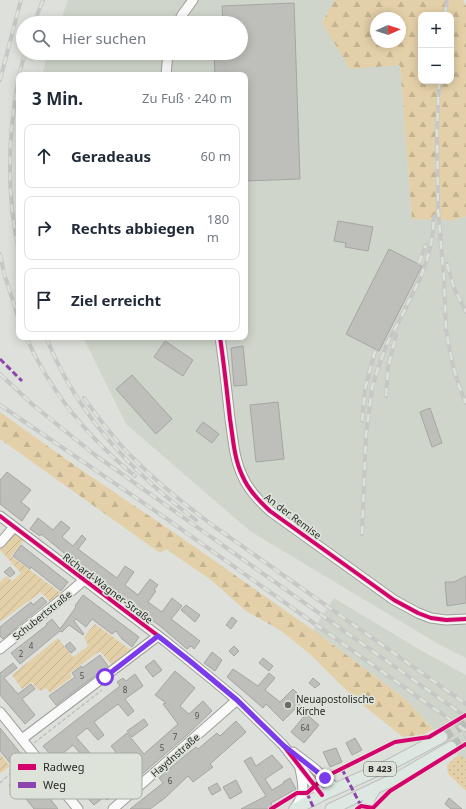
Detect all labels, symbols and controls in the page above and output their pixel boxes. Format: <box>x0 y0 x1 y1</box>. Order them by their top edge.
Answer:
north arrow <box>370 12 406 48</box>
map controls <box>418 12 454 84</box>
button: + <box>418 12 454 48</box>
search box <box>16 16 248 60</box>
icon: search <box>30 27 52 49</box>
text: Hier suchen <box>62 28 146 48</box>
button: − <box>418 48 454 84</box>
text: 3 Min. <box>32 87 83 110</box>
text: Zu Fuß · 240 m <box>142 89 232 107</box>
icon: ahead <box>33 145 55 167</box>
text: Geradeaus <box>71 146 151 166</box>
text: 60 m <box>201 147 231 165</box>
text: 180 m <box>207 210 229 246</box>
icon: right <box>33 217 55 239</box>
text: Rechts abbiegen <box>71 218 195 238</box>
icon: arrive <box>33 289 55 311</box>
text: Ziel erreicht <box>71 290 161 310</box>
street label: An der Remise <box>262 490 325 542</box>
street label: Richard-Wagner-Straße <box>60 550 156 627</box>
street label: Schubertstraße <box>10 587 75 643</box>
house number: 4 <box>29 640 34 651</box>
house number: 2 <box>19 648 24 659</box>
route start <box>96 668 114 686</box>
house number: 5 <box>80 670 85 681</box>
house number: 8 <box>123 684 128 695</box>
place label: Neuapostolische Kirche <box>296 692 375 718</box>
marker: Neuapostolische Kirche <box>283 700 293 710</box>
house number: 9 <box>195 710 200 721</box>
house number: 64 <box>300 722 310 733</box>
street label: Haydnstraße <box>148 730 203 780</box>
house number: 7 <box>173 731 178 742</box>
house number: 5 <box>160 742 165 753</box>
legend <box>10 753 142 799</box>
text: Radweg <box>43 759 84 774</box>
road number: B 423 <box>364 762 396 776</box>
route end <box>316 769 334 787</box>
house number: 6 <box>168 775 173 786</box>
text: Weg <box>43 777 66 792</box>

